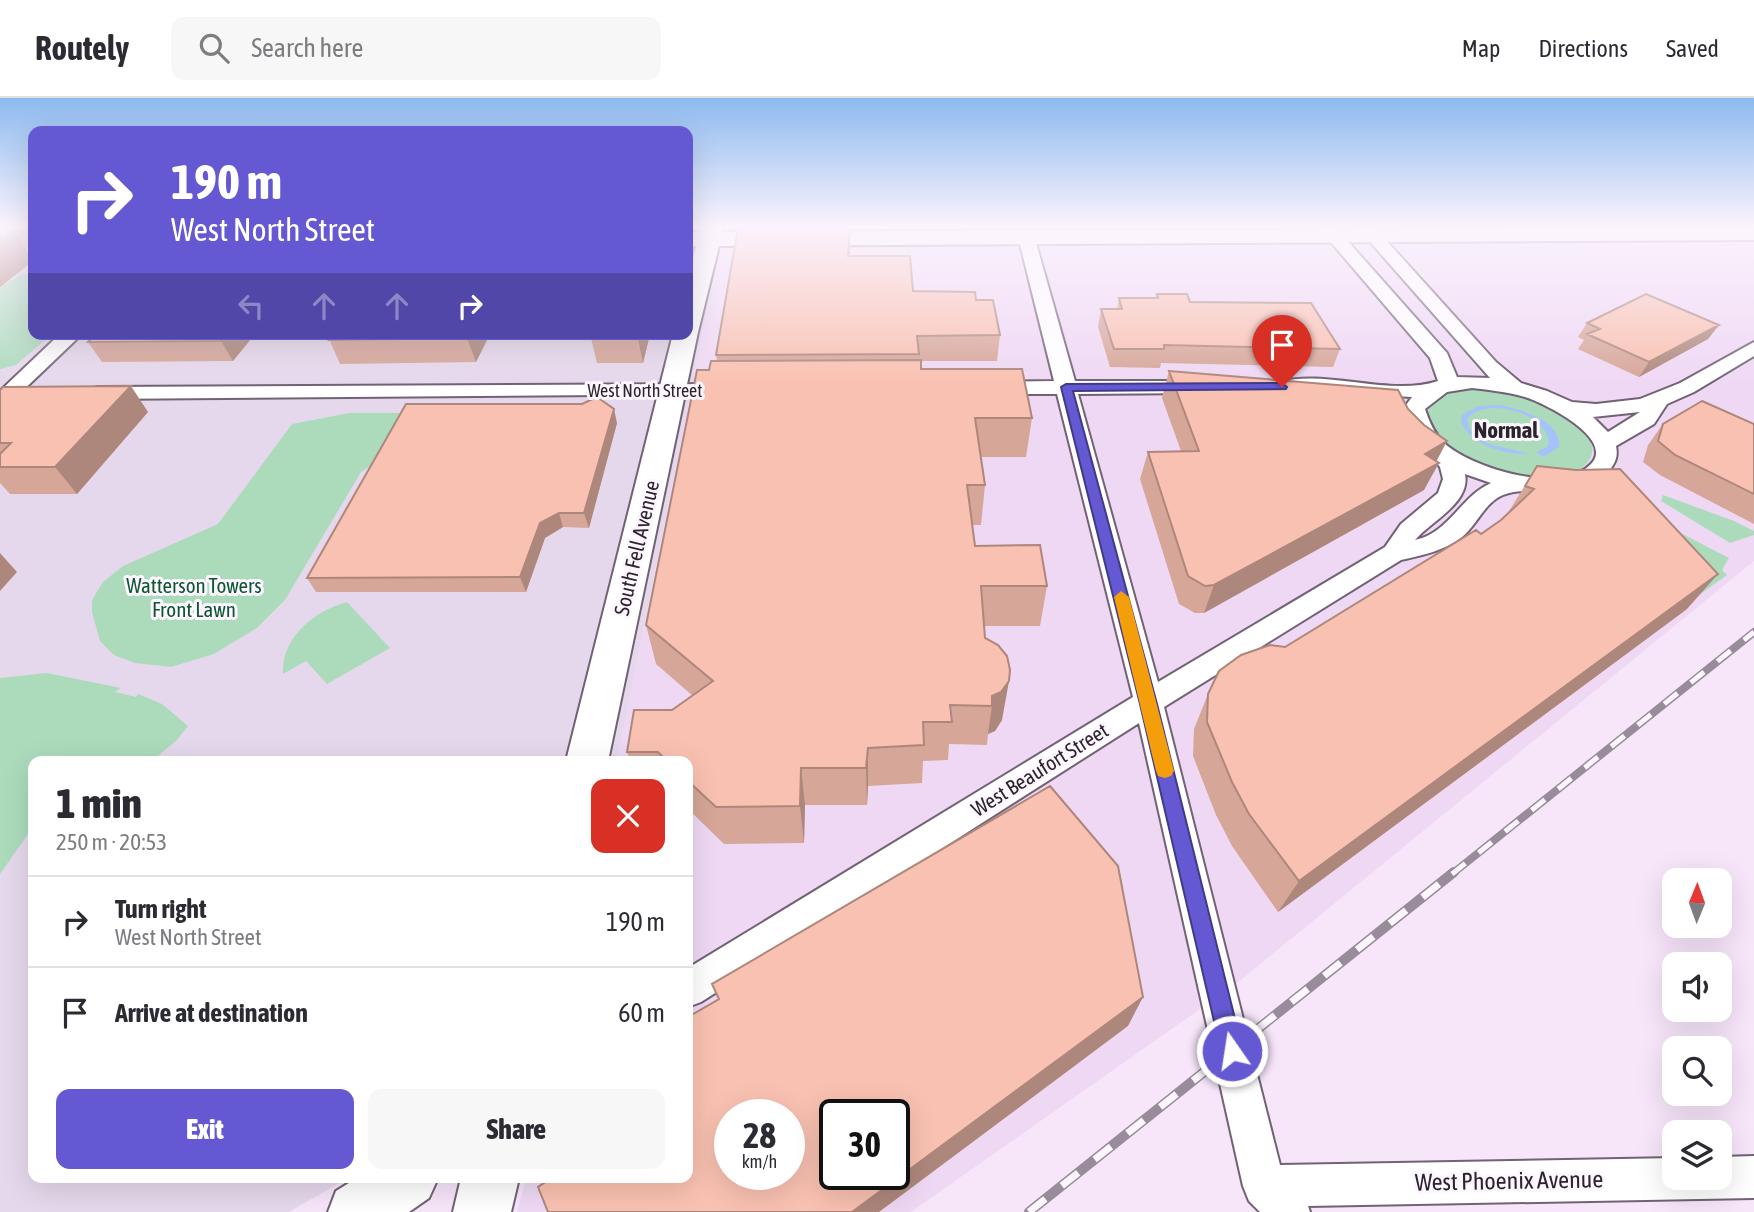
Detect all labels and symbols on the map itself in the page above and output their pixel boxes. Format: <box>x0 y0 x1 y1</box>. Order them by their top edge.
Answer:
pin <box>1252 315 1312 387</box>
street label: West North Street <box>588 380 702 401</box>
district label: Normal <box>1474 417 1539 443</box>
street label: South Fell Avenue <box>609 478 663 618</box>
park label: Watterson Towers Front Lawn <box>126 573 262 621</box>
street label: West Beaufort Street <box>967 718 1112 821</box>
north arrow <box>1662 868 1732 938</box>
position arrow <box>1195 1014 1269 1088</box>
speed limit sign: 30 <box>819 1099 910 1190</box>
street label: West Phoenix Avenue <box>1415 1165 1603 1196</box>

